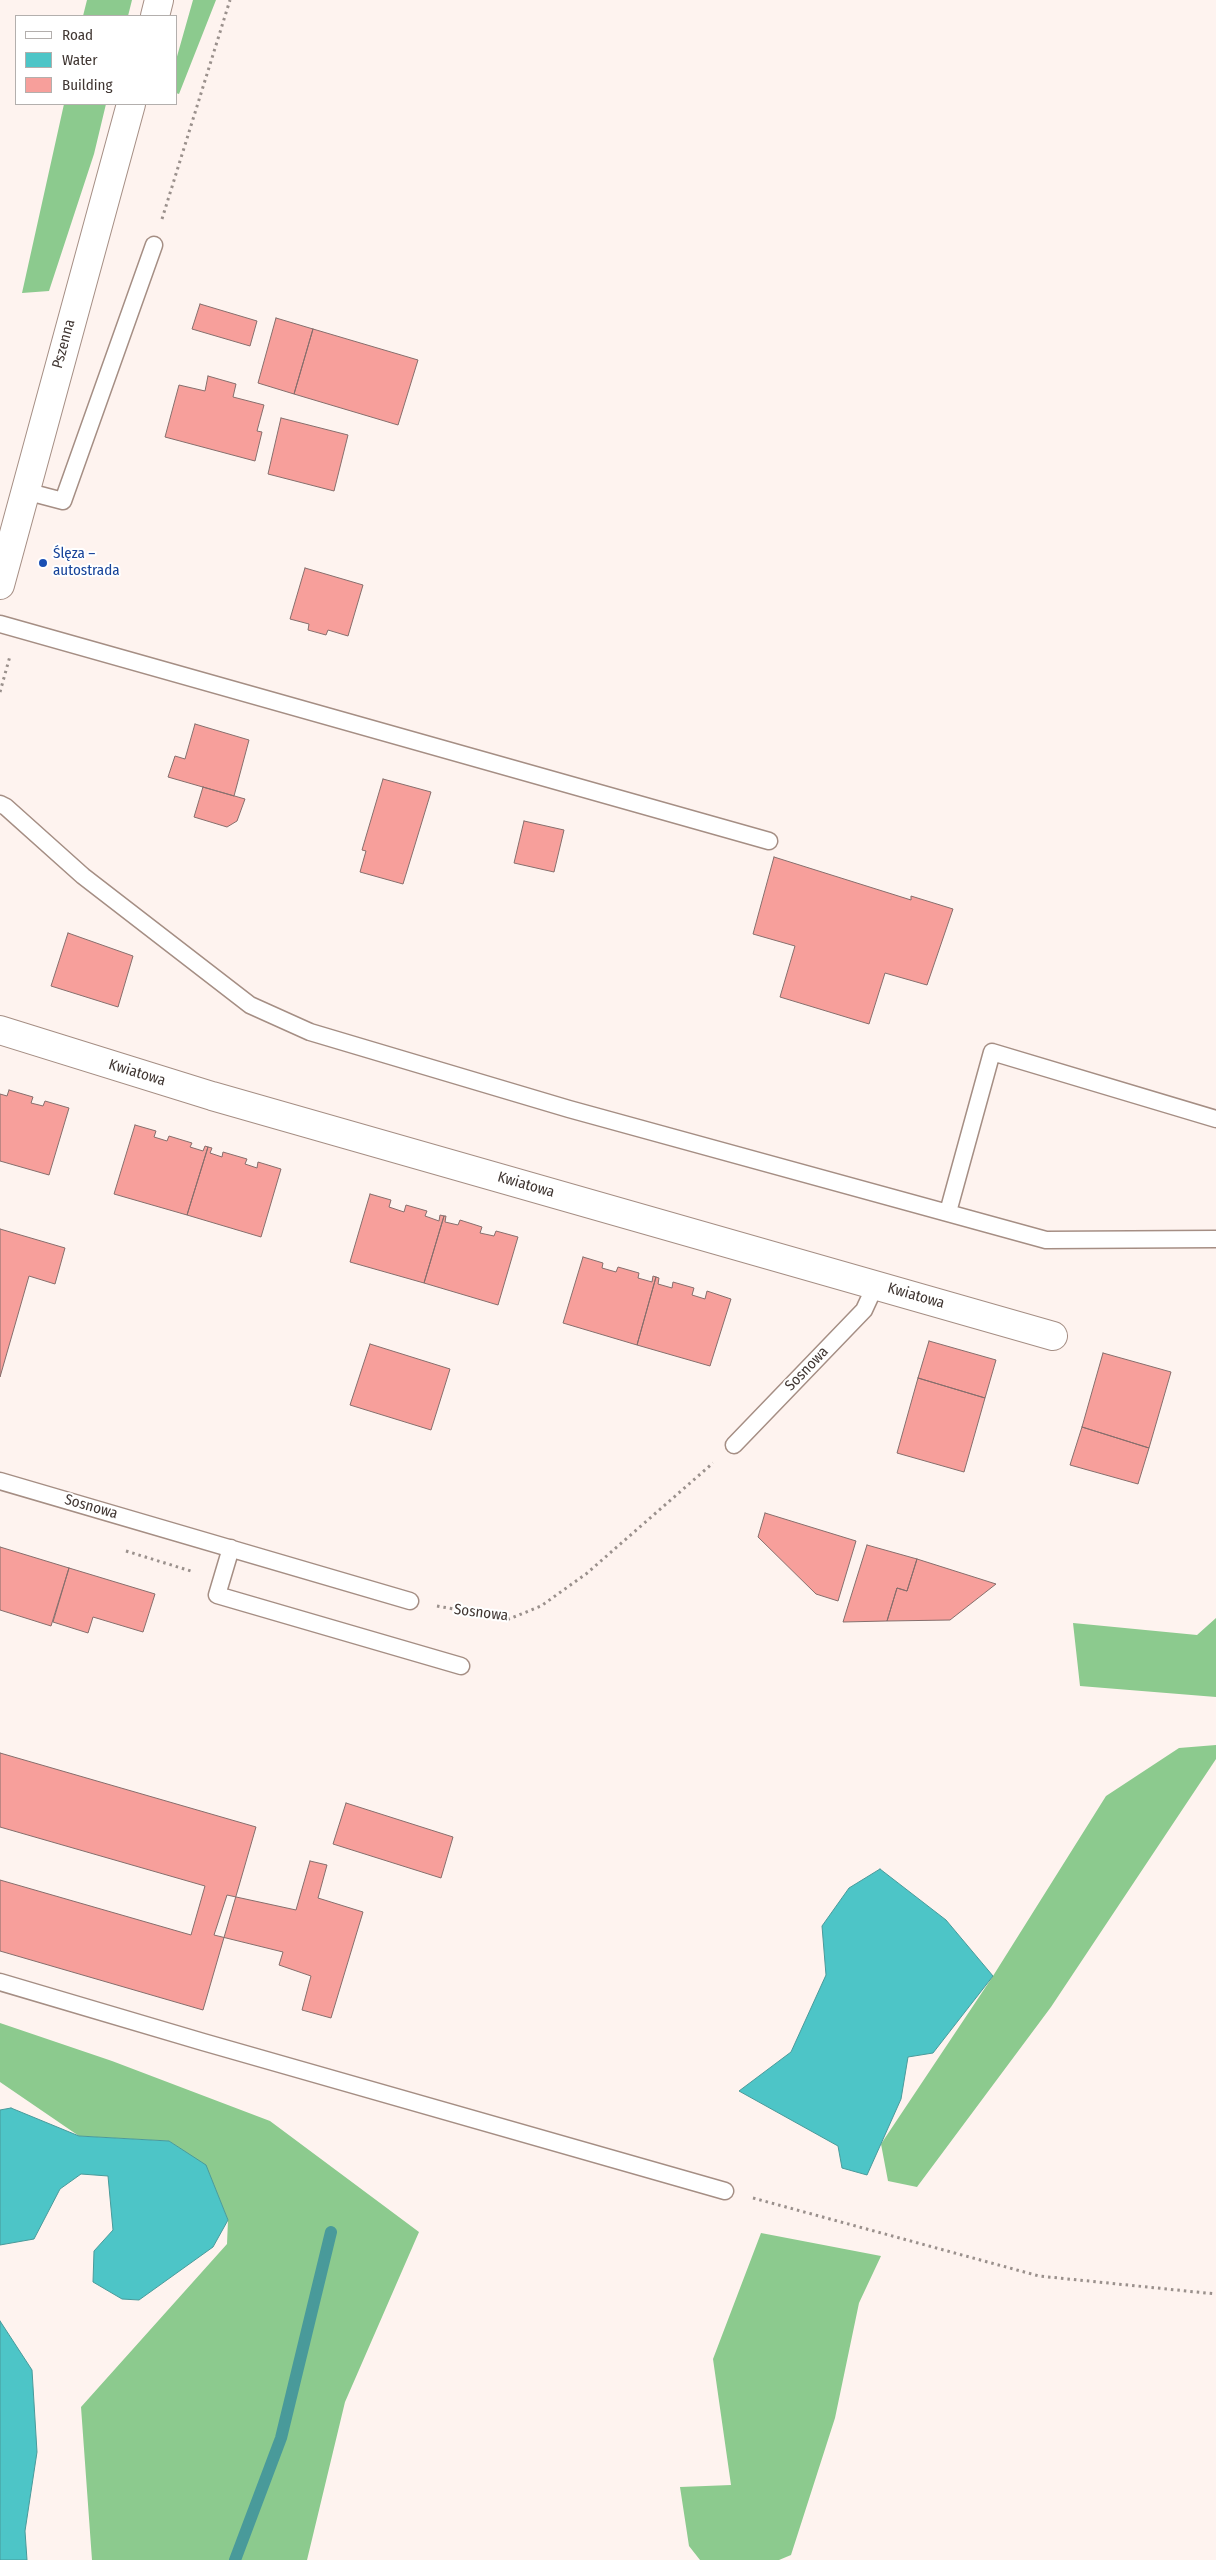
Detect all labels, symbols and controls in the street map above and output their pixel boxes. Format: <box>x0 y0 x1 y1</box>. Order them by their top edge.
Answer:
legend <box>15 15 178 105</box>
text: Road <box>62 26 93 44</box>
text: Water <box>62 51 97 69</box>
text: Building <box>62 76 113 94</box>
street label: Pszenna <box>49 317 79 371</box>
place label: Ślęza – autostrada <box>53 545 120 580</box>
marker: Ślęza – autostrada <box>37 557 49 569</box>
street label: Kwiatowa <box>106 1056 168 1090</box>
street label: Kwiatowa <box>495 1168 557 1202</box>
street label: Kwiatowa <box>885 1279 947 1313</box>
street label: Sosnowa <box>782 1343 832 1395</box>
street label: Sosnowa <box>62 1491 120 1523</box>
street label: Sosnowa <box>453 1601 509 1625</box>

